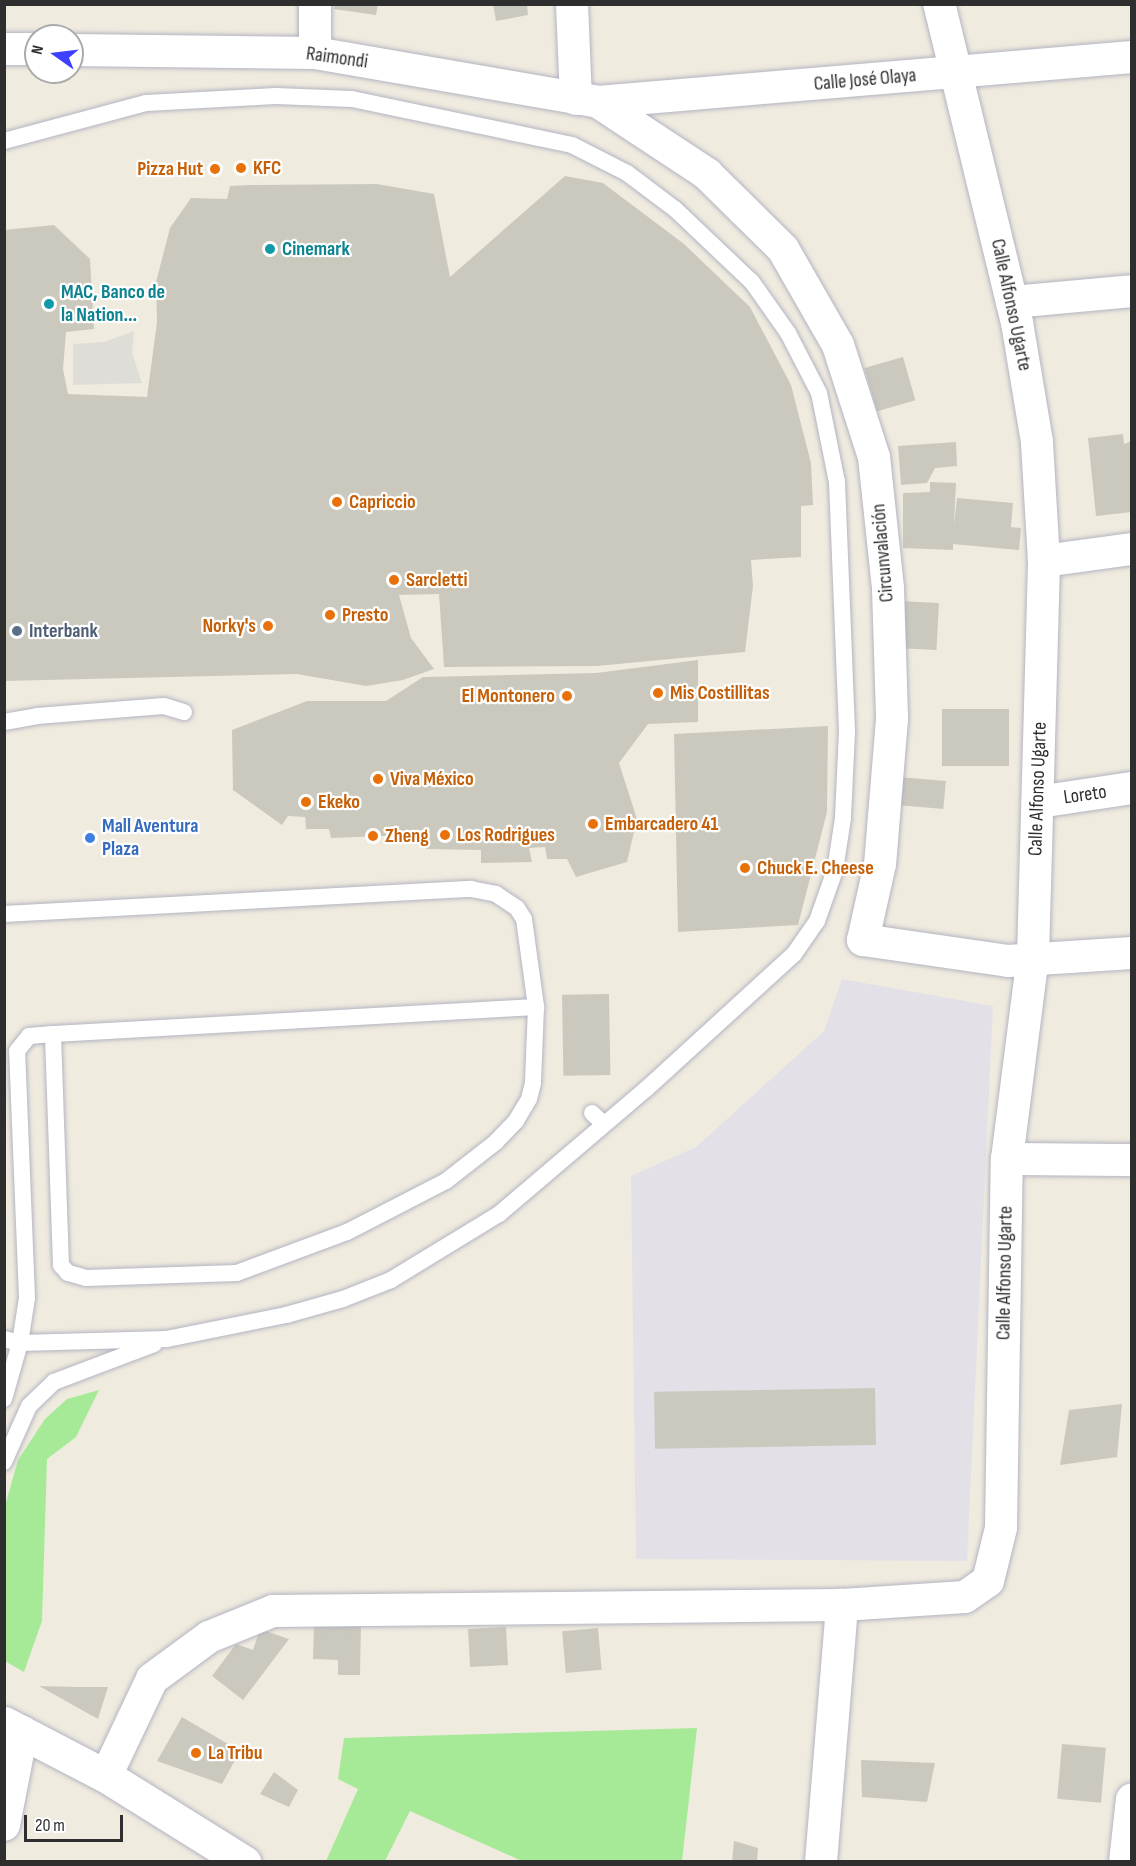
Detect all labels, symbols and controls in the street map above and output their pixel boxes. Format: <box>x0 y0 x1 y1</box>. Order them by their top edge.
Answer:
north arrow <box>24 24 84 84</box>
street label: Raimondi <box>305 42 369 74</box>
text: N <box>28 44 48 56</box>
street label: Calle José Olaya <box>813 64 917 96</box>
place label: KFC <box>253 156 281 180</box>
place label: Pizza Hut <box>137 157 203 181</box>
marker: KFC <box>234 161 248 175</box>
marker: Pizza Hut <box>208 162 222 176</box>
place label: Cinemark <box>282 237 350 261</box>
street label: Calle Alfonso Ugarte <box>985 237 1037 373</box>
marker: Cinemark <box>263 242 277 256</box>
place label: MAC, Banco de la Nation... <box>61 280 165 327</box>
marker: MAC, Banco de la Nation... <box>42 297 56 311</box>
place label: Capriccio <box>349 490 416 514</box>
marker: Capriccio <box>330 495 344 509</box>
street label: Circunvalación <box>867 503 899 603</box>
place label: Sarcletti <box>406 568 467 592</box>
marker: Sarcletti <box>387 573 401 587</box>
place label: Presto <box>342 603 388 627</box>
marker: Presto <box>323 608 337 622</box>
place label: Norky's <box>202 614 256 638</box>
place label: Interbank <box>29 619 98 643</box>
marker: Norky's <box>261 619 275 633</box>
marker: Interbank <box>10 624 24 638</box>
place label: Mis Costillitas <box>670 681 770 705</box>
place label: El Montonero <box>461 684 555 708</box>
marker: Mis Costillitas <box>651 686 665 700</box>
marker: El Montonero <box>560 689 574 703</box>
street label: Calle Alfonso Ugarte <box>1024 721 1052 857</box>
place label: Viva México <box>390 767 474 791</box>
marker: Viva México <box>371 772 385 786</box>
street label: Loreto <box>1062 780 1108 810</box>
place label: Ekeko <box>318 790 360 814</box>
marker: Ekeko <box>299 795 313 809</box>
place label: Embarcadero 41 <box>605 812 718 836</box>
place label: Mall Aventura Plaza <box>102 814 198 861</box>
marker: Embarcadero 41 <box>586 817 600 831</box>
place label: Los Rodrigues <box>457 823 555 847</box>
place label: Zheng <box>385 824 429 848</box>
marker: Los Rodrigues <box>438 828 452 842</box>
marker: Zheng <box>366 829 380 843</box>
marker: Mall Aventura Plaza <box>83 831 97 845</box>
place label: Chuck E. Cheese <box>757 856 874 880</box>
marker: Chuck E. Cheese <box>738 861 752 875</box>
street label: Calle Alfonso Ugarte <box>992 1206 1018 1340</box>
place label: La Tribu <box>208 1741 263 1765</box>
marker: La Tribu <box>189 1746 203 1760</box>
scale bar <box>27 1803 126 1841</box>
text: 20 m <box>35 1815 65 1836</box>

